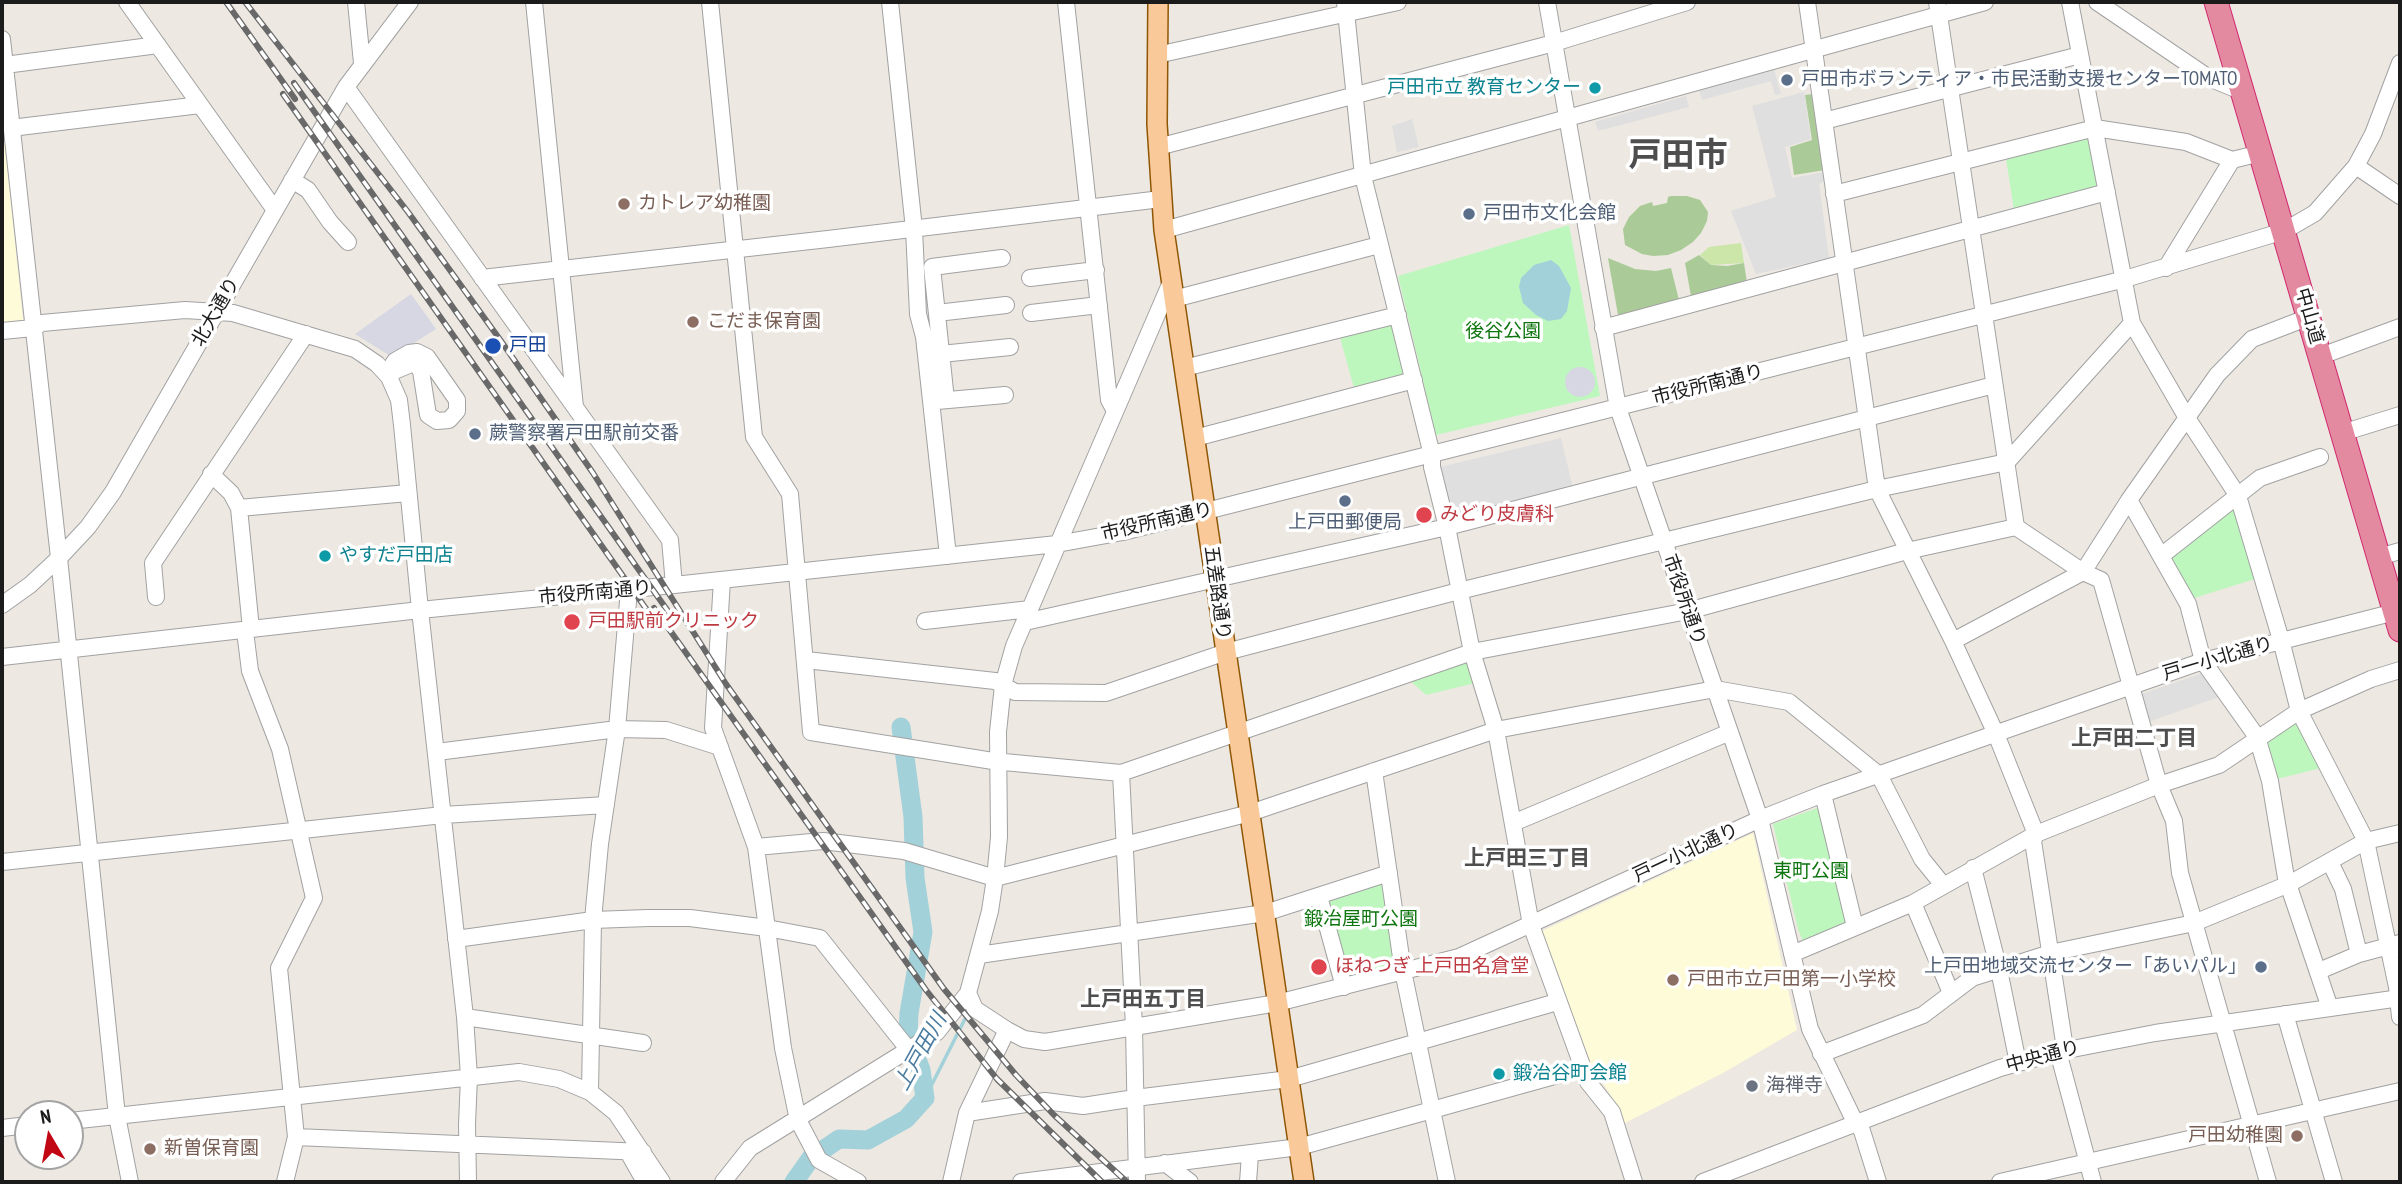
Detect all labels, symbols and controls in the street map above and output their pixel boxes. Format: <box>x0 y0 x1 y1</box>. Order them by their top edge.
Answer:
place label: 戸田市ボランティア・市民活動支援センターTOMATO <box>1801 69 2237 91</box>
marker: 戸田市ボランティア・市民活動支援センターTOMATO <box>1779 72 1795 88</box>
place label: 戸田市立 教育センター <box>1387 77 1581 99</box>
marker: 戸田市立 教育センター <box>1587 80 1603 96</box>
district label: 戸田市 <box>1629 137 1727 177</box>
place label: カトレア幼稚園 <box>638 193 771 215</box>
marker: カトレア幼稚園 <box>616 196 632 212</box>
place label: 戸田市文化会館 <box>1483 203 1616 225</box>
marker: 戸田市文化会館 <box>1461 206 1477 222</box>
street label: 北大通り <box>187 273 245 351</box>
street label: 中山道 <box>2290 285 2328 347</box>
place label: こだま保育園 <box>707 311 821 333</box>
marker: こだま保育園 <box>685 314 701 330</box>
park label: 後谷公園 <box>1465 321 1541 343</box>
place label: 戸田 <box>509 335 547 357</box>
marker: 戸田 <box>483 336 503 356</box>
street label: 市役所南通り <box>1650 360 1766 410</box>
place label: 蕨警察署戸田駅前交番 <box>489 423 679 445</box>
marker: 蕨警察署戸田駅前交番 <box>467 426 483 442</box>
marker: 上戸田郵便局 <box>1337 493 1353 509</box>
street label: 市役所南通り <box>1099 498 1215 546</box>
place label: みどり皮膚科 <box>1440 504 1554 526</box>
marker: みどり皮膚科 <box>1414 505 1434 525</box>
place label: 上戸田郵便局 <box>1288 512 1402 534</box>
street label: 五差路通り <box>1199 544 1235 642</box>
place label: やすだ戸田店 <box>339 545 453 567</box>
marker: やすだ戸田店 <box>317 548 333 564</box>
street label: 市役所通り <box>1658 551 1710 649</box>
street label: 市役所南通り <box>537 577 653 609</box>
place label: 戸田駅前クリニック <box>588 611 759 633</box>
marker: 戸田駅前クリニック <box>562 612 582 632</box>
street label: 戸一小北通り <box>2160 632 2276 686</box>
district label: 上戸田二丁目 <box>2071 726 2197 752</box>
street label: 戸一小北通り <box>1630 819 1742 887</box>
district label: 上戸田三丁目 <box>1464 846 1590 872</box>
park label: 東町公園 <box>1773 861 1849 883</box>
park label: 鍛冶屋町公園 <box>1304 909 1418 931</box>
place label: ほねつぎ 上戸田名倉堂 <box>1335 956 1529 978</box>
place label: 上戸田地域交流センター「あいパル」 <box>1924 956 2247 978</box>
marker: ほねつぎ 上戸田名倉堂 <box>1309 957 1329 977</box>
marker: 上戸田地域交流センター「あいパル」 <box>2253 959 2269 975</box>
place label: 戸田市立戸田第一小学校 <box>1687 969 1896 991</box>
marker: 戸田市立戸田第一小学校 <box>1665 972 1681 988</box>
district label: 上戸田五丁目 <box>1080 987 1206 1013</box>
water label: 上戸田川 <box>890 1009 952 1095</box>
street label: 中央通り <box>2003 1036 2083 1078</box>
place label: 鍛冶谷町会館 <box>1513 1063 1627 1085</box>
marker: 鍛冶谷町会館 <box>1491 1066 1507 1082</box>
place label: 海禅寺 <box>1766 1075 1823 1097</box>
marker: 海禅寺 <box>1744 1078 1760 1094</box>
north arrow <box>14 1100 84 1170</box>
text: N <box>39 1104 53 1129</box>
place label: 戸田幼稚園 <box>2188 1125 2283 1147</box>
marker: 戸田幼稚園 <box>2289 1128 2305 1144</box>
place label: 新曽保育園 <box>164 1138 259 1160</box>
marker: 新曽保育園 <box>142 1141 158 1157</box>

